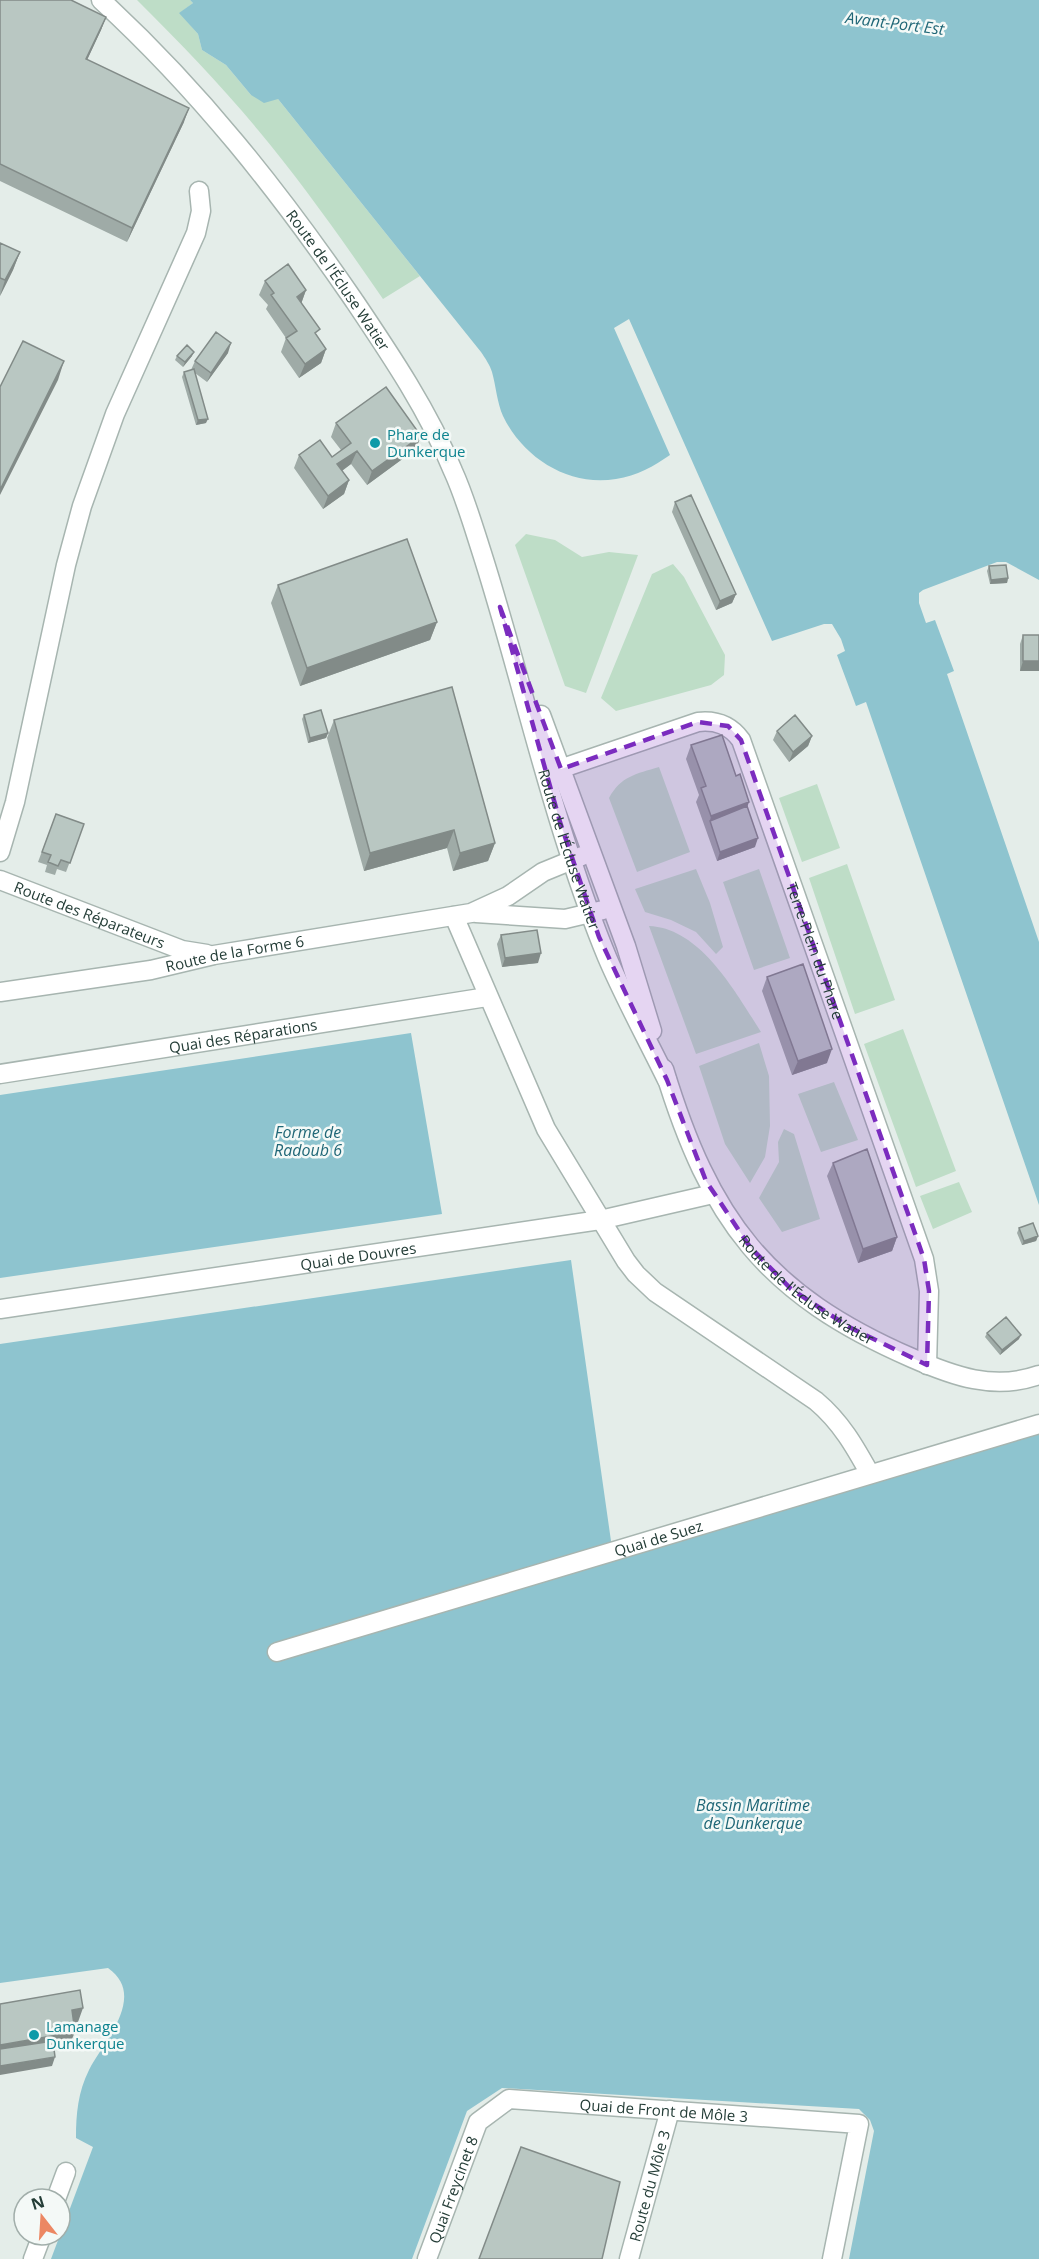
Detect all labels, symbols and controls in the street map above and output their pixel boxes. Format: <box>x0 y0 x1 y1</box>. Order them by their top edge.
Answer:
water label: Avant-Port Est <box>843 6 946 40</box>
street label: Route de l'Écluse Watier <box>282 205 395 354</box>
place label: Phare de Dunkerque <box>387 424 466 461</box>
marker: Phare de Dunkerque <box>368 436 382 450</box>
street label: Route de l'Écluse Watier <box>534 766 605 932</box>
street label: Route des Réparateurs <box>11 876 168 952</box>
street label: Terre-Plein du Phare <box>782 880 849 1022</box>
street label: Route de la Forme 6 <box>163 930 305 976</box>
street label: Quai des Réparations <box>167 1014 319 1057</box>
water label: Forme de Radoub 6 <box>274 1121 342 1161</box>
street label: Route de l'Écluse Watier <box>735 1230 878 1349</box>
street label: Quai de Douvres <box>299 1237 417 1274</box>
street label: Quai de Suez <box>612 1515 705 1561</box>
water label: Bassin Maritime de Dunkerque <box>696 1794 810 1834</box>
place label: Lamanage Dunkerque <box>46 2016 125 2053</box>
marker: Lamanage Dunkerque <box>27 2028 41 2042</box>
street label: Quai de Front de Môle 3 <box>579 2094 749 2126</box>
street label: Route du Môle 3 <box>624 2128 674 2244</box>
street label: Quai Freycinet 8 <box>424 2133 482 2246</box>
north arrow <box>12 2187 72 2247</box>
text: N <box>28 2190 47 2215</box>

